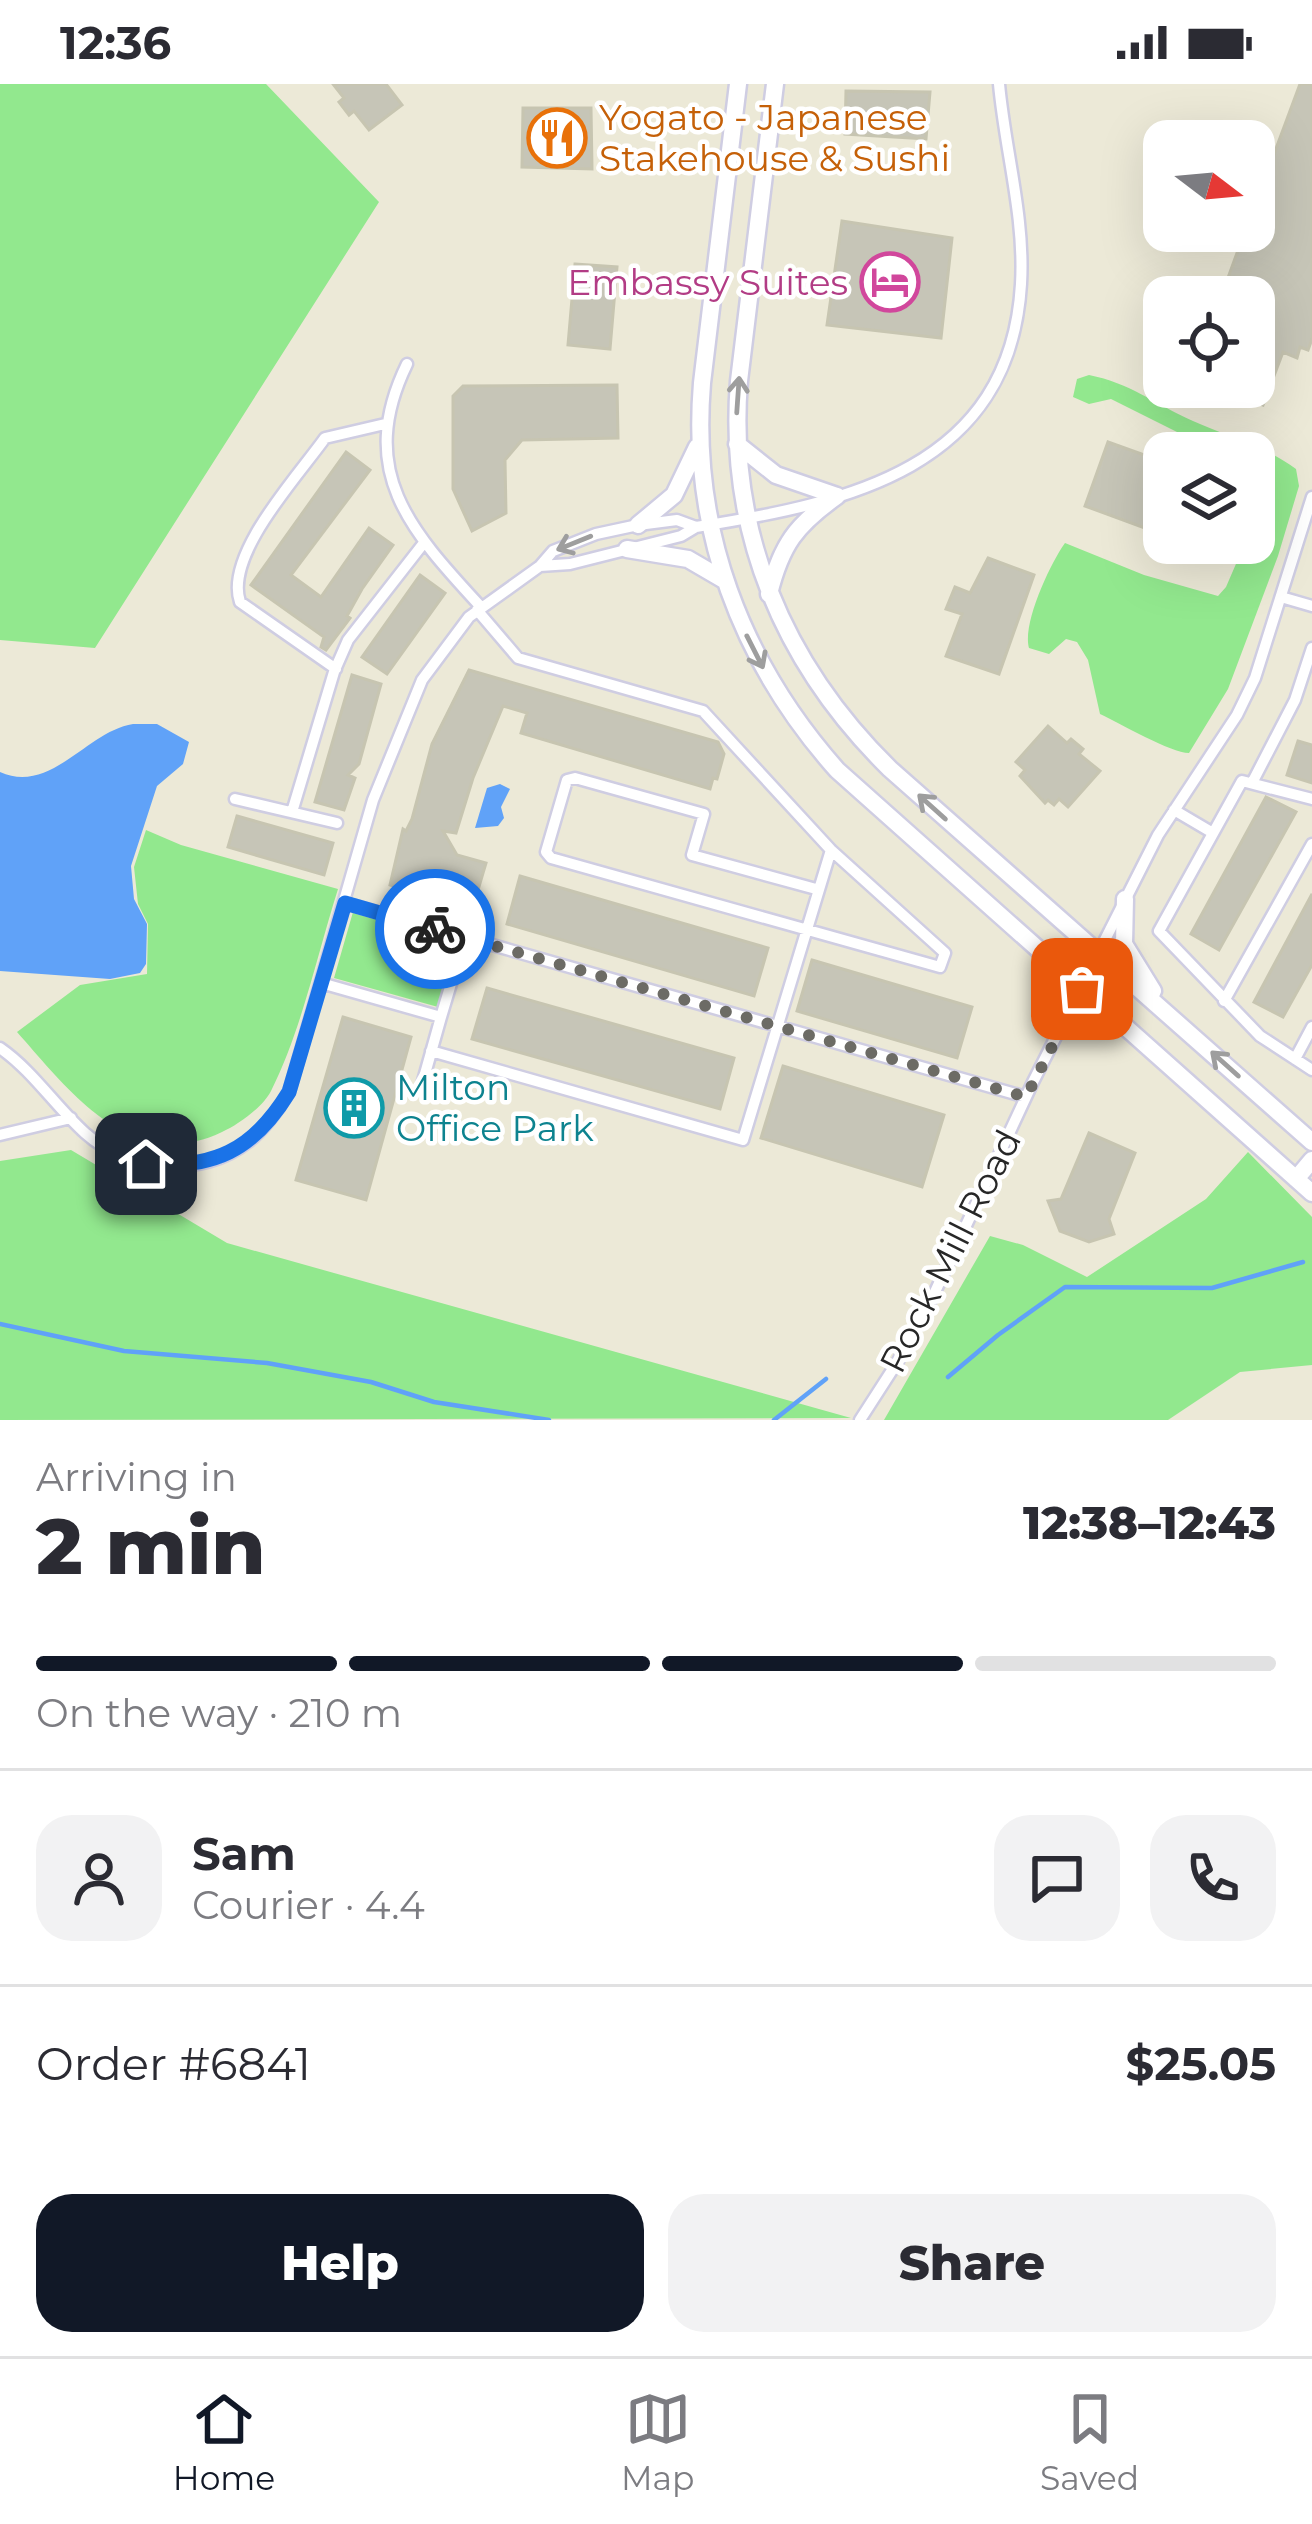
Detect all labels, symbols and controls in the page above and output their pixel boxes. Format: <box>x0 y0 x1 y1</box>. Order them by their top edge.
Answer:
text: 12:36 <box>60 15 171 70</box>
place label: Yogato - Japanese Stakehouse & Sushi <box>599 95 950 180</box>
restaurant icon: Yogato - Japanese Stakehouse & Sushi <box>526 107 588 169</box>
north arrow <box>1143 120 1275 252</box>
map controls <box>1143 120 1275 564</box>
hotel icon: Embassy Suites <box>859 251 921 313</box>
place label: Embassy Suites <box>567 260 848 304</box>
button: locate <box>1143 276 1275 408</box>
one-way arrow <box>727 376 750 415</box>
button: layers <box>1143 432 1275 564</box>
one-way arrow <box>556 534 593 555</box>
one-way arrow <box>744 633 767 669</box>
one-way arrow <box>917 794 948 821</box>
courier <box>375 869 495 989</box>
icon: bike <box>402 896 468 962</box>
pin <box>1031 938 1133 1040</box>
icon: bag <box>1049 956 1115 1022</box>
one-way arrow <box>1210 1051 1240 1078</box>
place label: Milton Office Park <box>396 1065 594 1150</box>
building icon: Milton Office Park <box>323 1077 385 1139</box>
pin <box>95 1113 197 1215</box>
street label: Rock Mill Road <box>870 1122 1030 1380</box>
icon: home <box>113 1131 179 1197</box>
text: Arriving in <box>36 1453 237 1501</box>
text: 12:38–12:43 <box>1023 1495 1276 1550</box>
text: 2 min <box>36 1498 266 1594</box>
text: On the way · 210 m <box>36 1689 402 1737</box>
button: person <box>36 1815 162 1941</box>
button: chat <box>994 1815 1120 1941</box>
button: phone <box>1150 1815 1276 1941</box>
text: Sam <box>192 1826 296 1881</box>
text: Courier · 4.4 <box>192 1881 425 1929</box>
text: Order #6841 <box>36 2036 311 2091</box>
text: $25.05 <box>1125 2036 1276 2091</box>
button: Help <box>36 2194 644 2332</box>
button: Share <box>668 2194 1276 2332</box>
tab: Home <box>173 2386 275 2498</box>
tab: Map <box>621 2386 694 2498</box>
tab: Saved <box>1040 2386 1139 2498</box>

